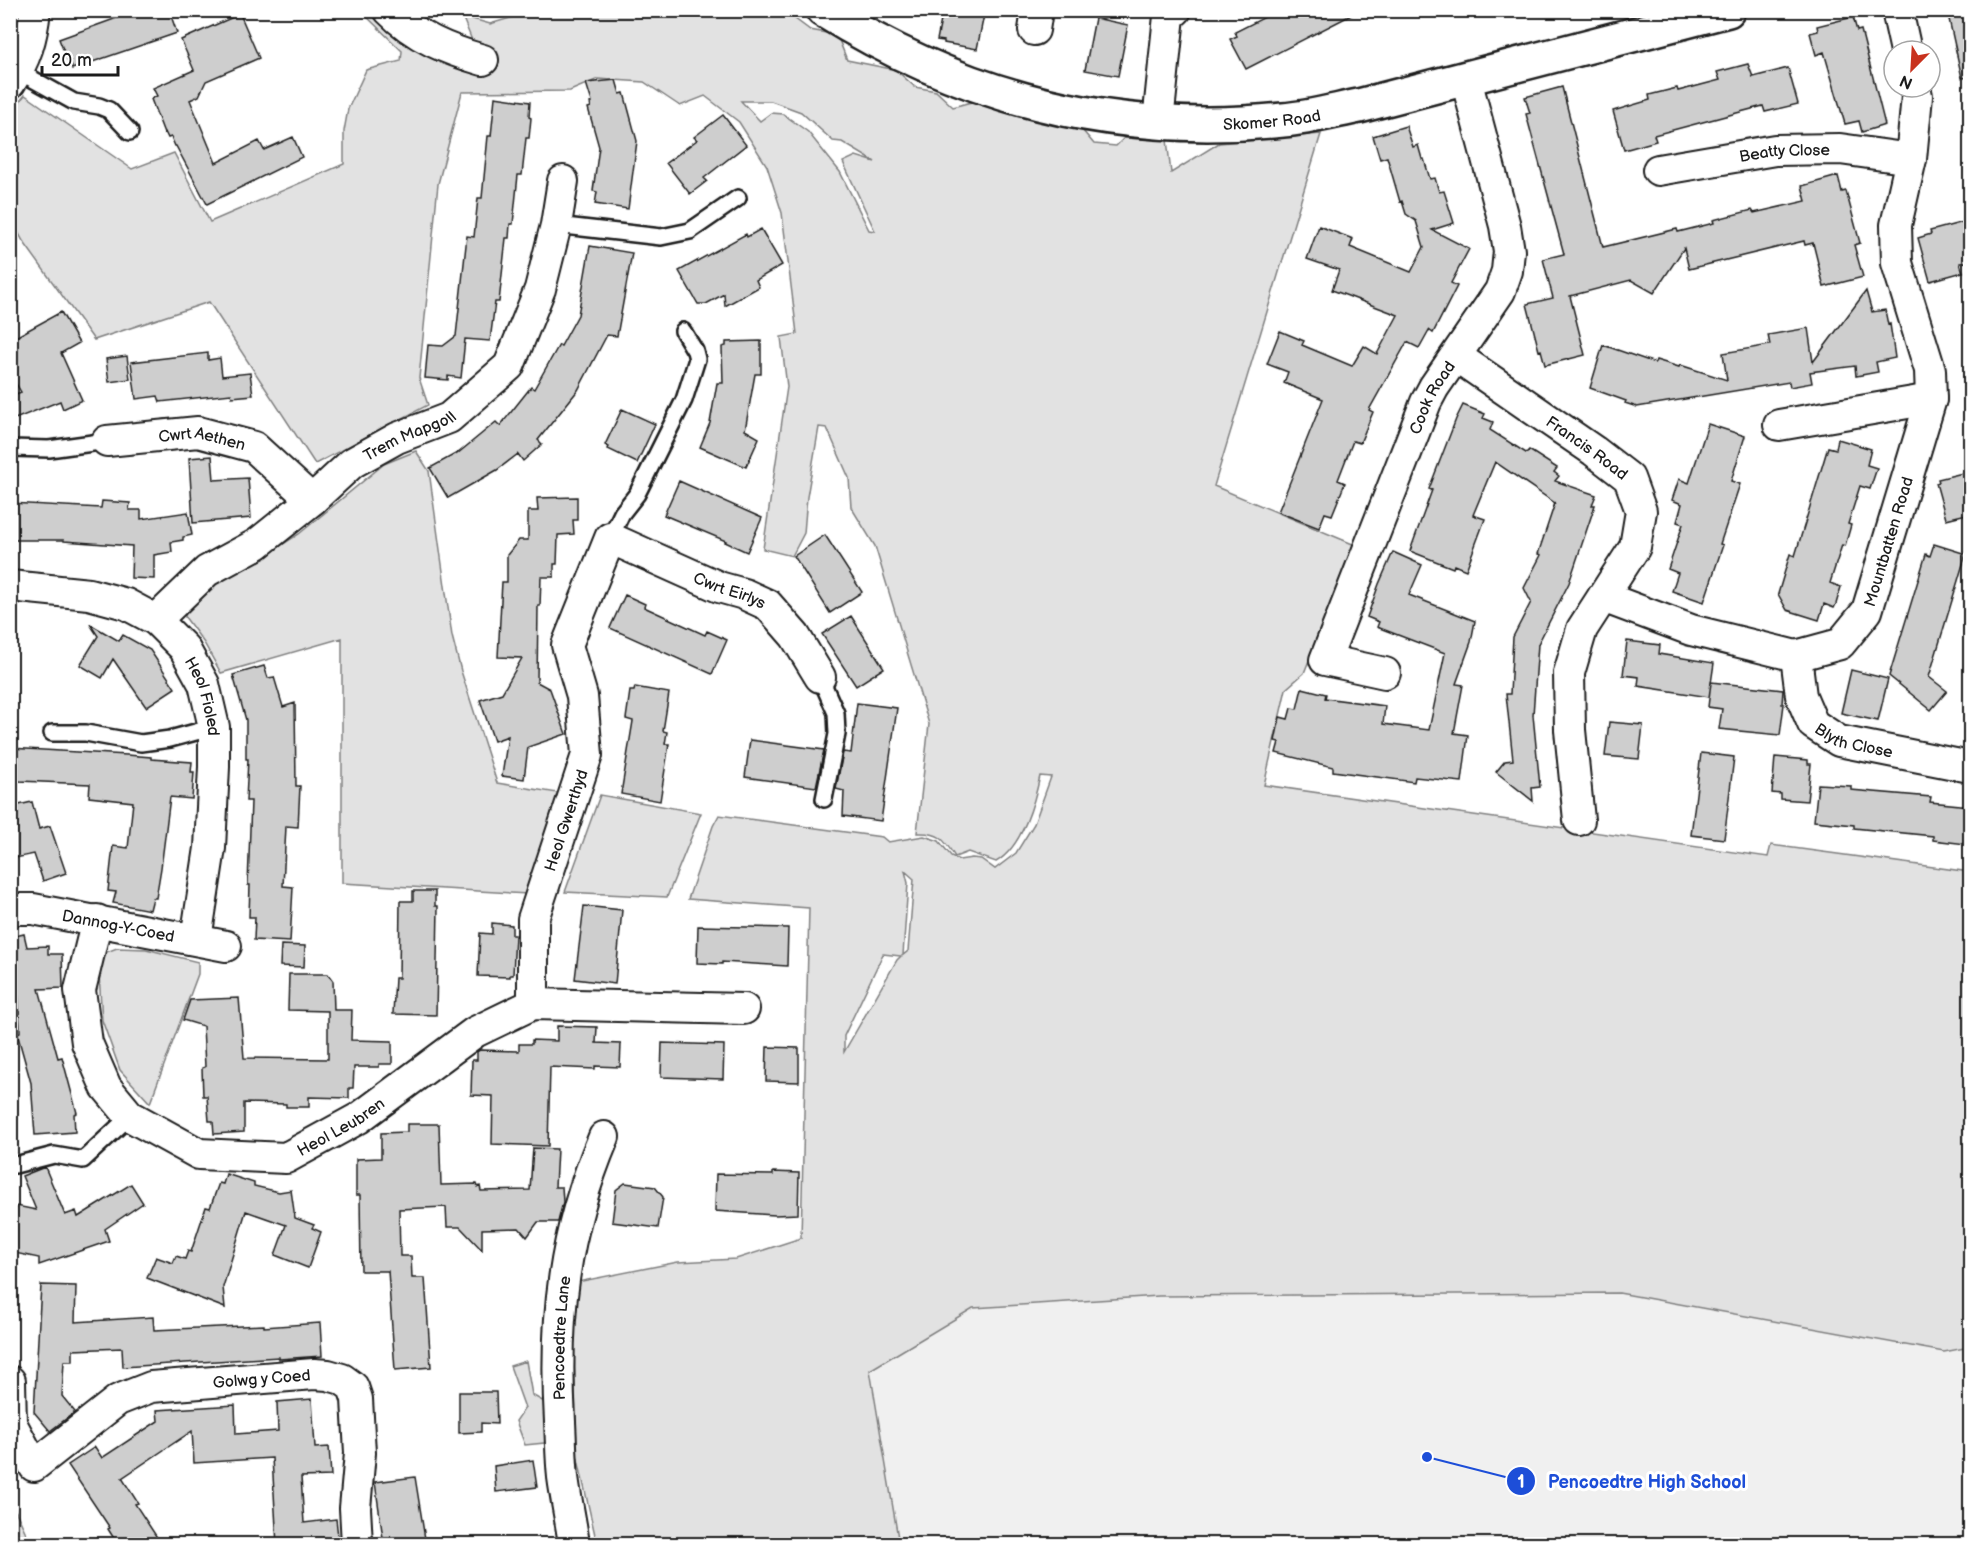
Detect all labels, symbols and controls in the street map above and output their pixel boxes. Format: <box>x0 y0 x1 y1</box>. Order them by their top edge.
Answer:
scale bar <box>42 39 118 77</box>
north arrow <box>1882 39 1942 99</box>
text: 20 m <box>51 50 92 71</box>
text: N <box>1897 70 1916 92</box>
street label: Skomer Road <box>1223 107 1322 135</box>
street label: Beatty Close <box>1738 141 1831 167</box>
street label: Cook Road <box>1406 358 1460 437</box>
street label: Trem Mapgoll <box>360 408 461 466</box>
street label: Francis Road <box>1542 413 1631 485</box>
street label: Cwrt Aethen <box>158 424 247 455</box>
street label: Mountbatten Road <box>1861 475 1918 609</box>
street label: Cwrt Eirlys <box>690 569 768 614</box>
street label: Heol Fioled <box>180 654 222 736</box>
street label: Blyth Close <box>1811 720 1895 763</box>
street label: Heol Gwerthyd <box>541 767 593 874</box>
street label: Dannog-Y-Coed <box>60 907 176 947</box>
street label: Heol Leubren <box>294 1094 389 1161</box>
street label: Pencoedtre Lane <box>550 1274 575 1400</box>
street label: Golwg y Coed <box>212 1366 311 1393</box>
callout: Pencoedtre High School <box>1506 1463 1758 1499</box>
text: 1 <box>1517 1472 1525 1493</box>
text: Pencoedtre High School <box>1548 1472 1746 1493</box>

